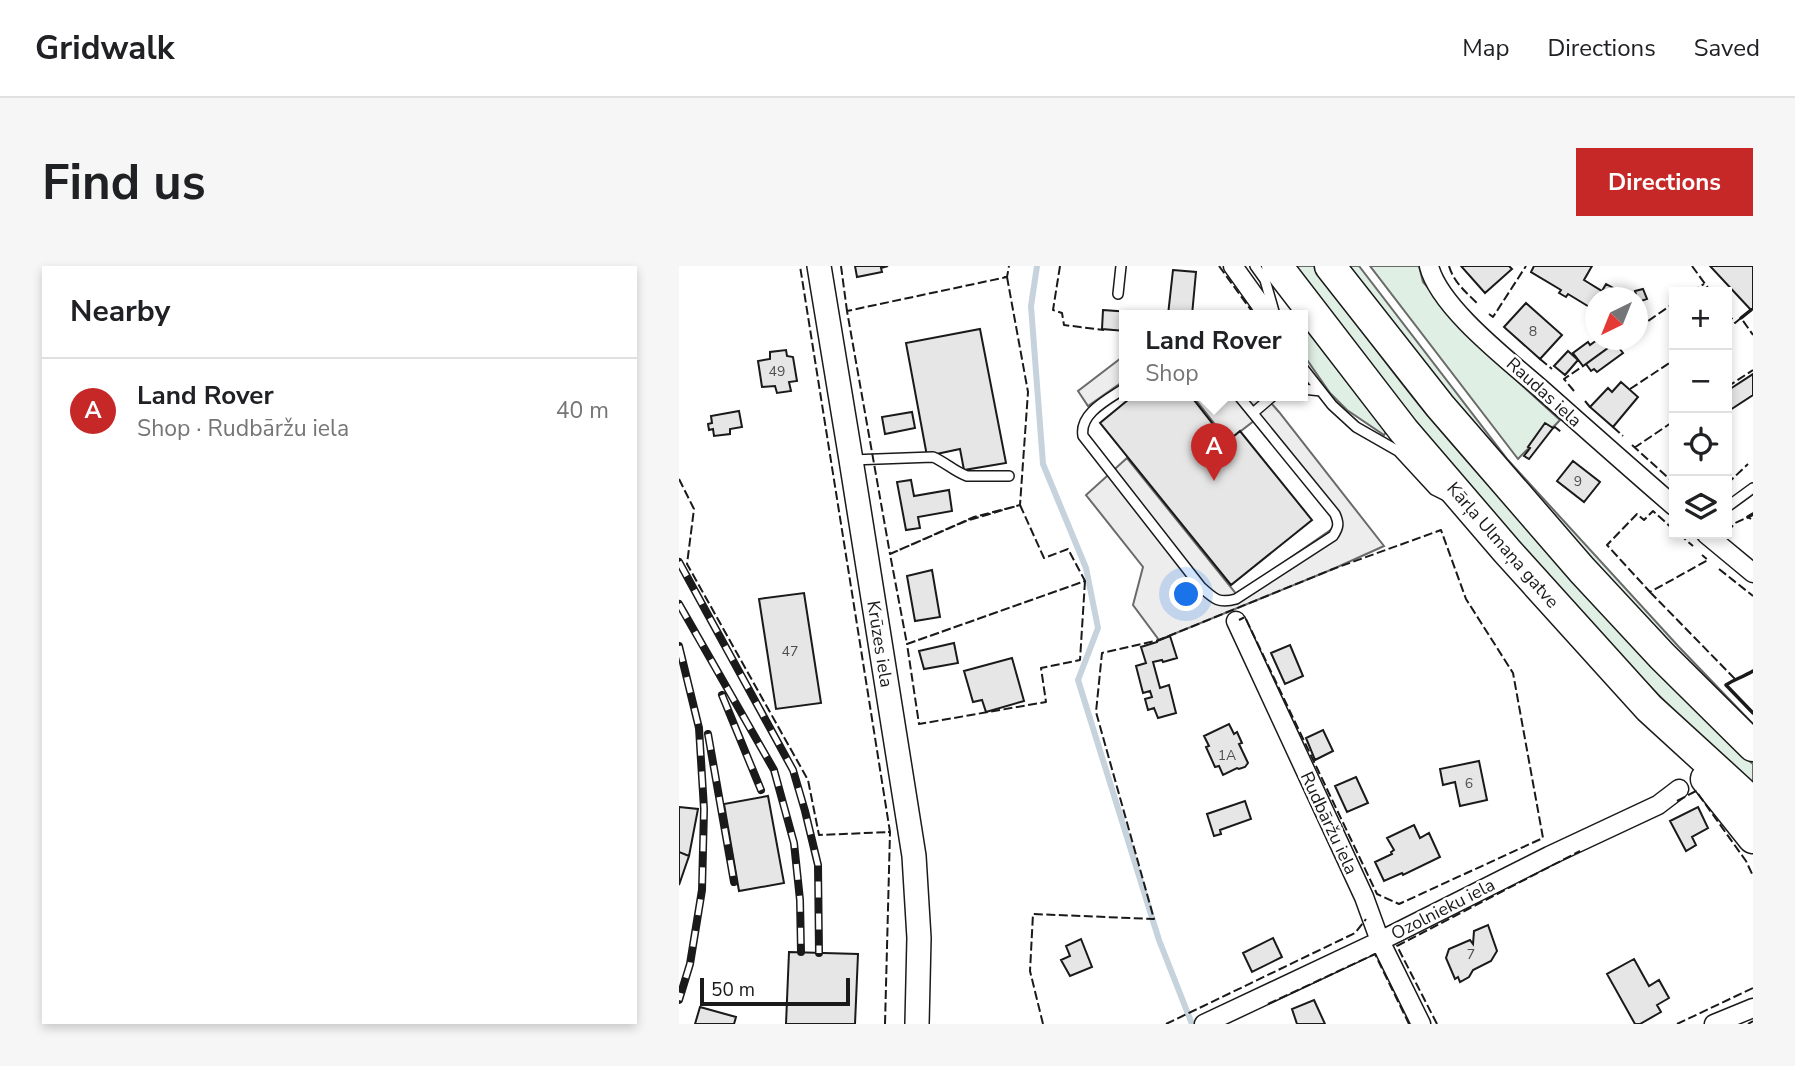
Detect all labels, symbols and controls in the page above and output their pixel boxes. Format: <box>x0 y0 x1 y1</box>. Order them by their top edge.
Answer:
text: Gridwalk <box>35 26 175 71</box>
text: Map <box>1462 32 1509 64</box>
text: Directions <box>1547 32 1656 64</box>
text: Saved <box>1694 32 1760 64</box>
button: Directions <box>1576 148 1753 216</box>
text: Find us <box>42 149 206 216</box>
north arrow <box>1585 287 1648 350</box>
map controls <box>1669 287 1732 539</box>
button: + <box>1669 287 1732 350</box>
text: Nearby <box>70 291 170 332</box>
popup <box>1119 310 1308 401</box>
house number: 8 <box>1529 322 1537 341</box>
text: Land Rover <box>1145 323 1282 358</box>
button: − <box>1669 350 1732 413</box>
street label: Raudas iela <box>1501 352 1587 432</box>
text: Shop <box>1145 358 1199 389</box>
house number: 49 <box>769 362 785 381</box>
text: Land Rover <box>137 378 274 413</box>
text: A <box>84 395 102 426</box>
text: 40 m <box>556 395 609 426</box>
text: Shop · Rudbāržu iela <box>137 413 349 444</box>
button: locate <box>1669 413 1732 476</box>
pin: A <box>1191 423 1237 481</box>
house number: 9 <box>1574 472 1582 491</box>
button: layers <box>1669 476 1732 539</box>
street label: Kārļa Ulmaņa gatve <box>1442 477 1564 613</box>
your location <box>1169 577 1203 611</box>
street label: Krūzes iela <box>861 599 899 689</box>
house number: 47 <box>782 642 798 661</box>
house number: 1A <box>1218 746 1236 765</box>
street label: Rudbāržu iela <box>1295 768 1363 878</box>
house number: 6 <box>1465 774 1473 793</box>
street label: Ozolnieku iela <box>1387 873 1499 945</box>
house number: 7 <box>1467 945 1475 964</box>
scale bar <box>700 975 851 1007</box>
text: 50 m <box>711 977 755 1003</box>

